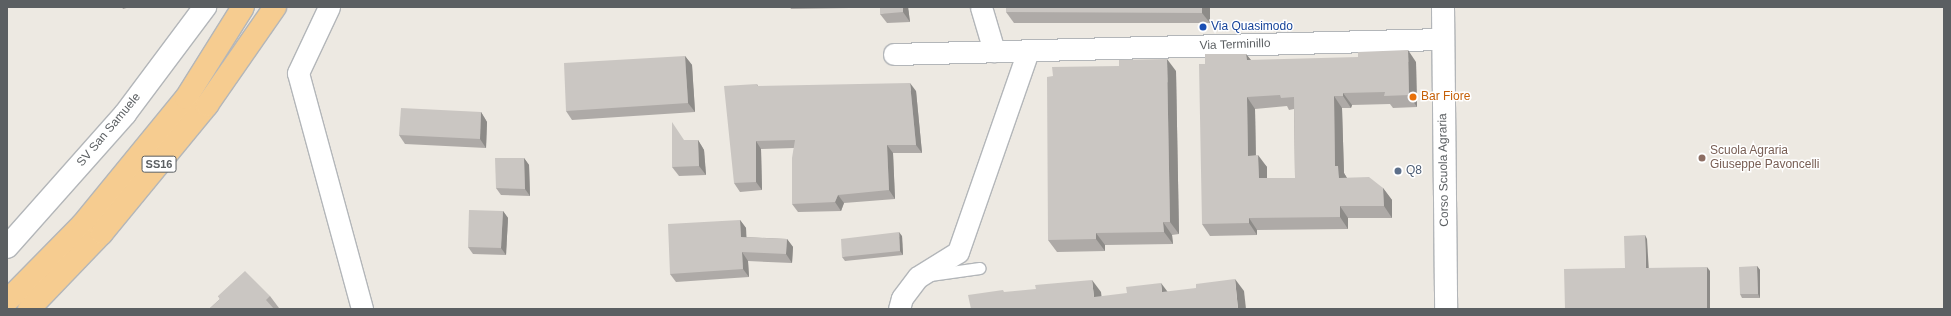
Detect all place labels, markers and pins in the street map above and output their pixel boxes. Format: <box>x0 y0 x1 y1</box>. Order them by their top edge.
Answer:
place label: Via Quasimodo <box>1211 20 1293 34</box>
marker: Via Quasimodo <box>1198 22 1208 32</box>
place label: Bar Fiore <box>1421 90 1470 104</box>
marker: Bar Fiore <box>1408 92 1418 102</box>
place label: Scuola Agraria Giuseppe Pavoncelli <box>1710 144 1819 172</box>
marker: Scuola Agraria Giuseppe Pavoncelli <box>1697 153 1707 163</box>
place label: Q8 <box>1406 164 1422 178</box>
marker: Q8 <box>1393 166 1403 176</box>

